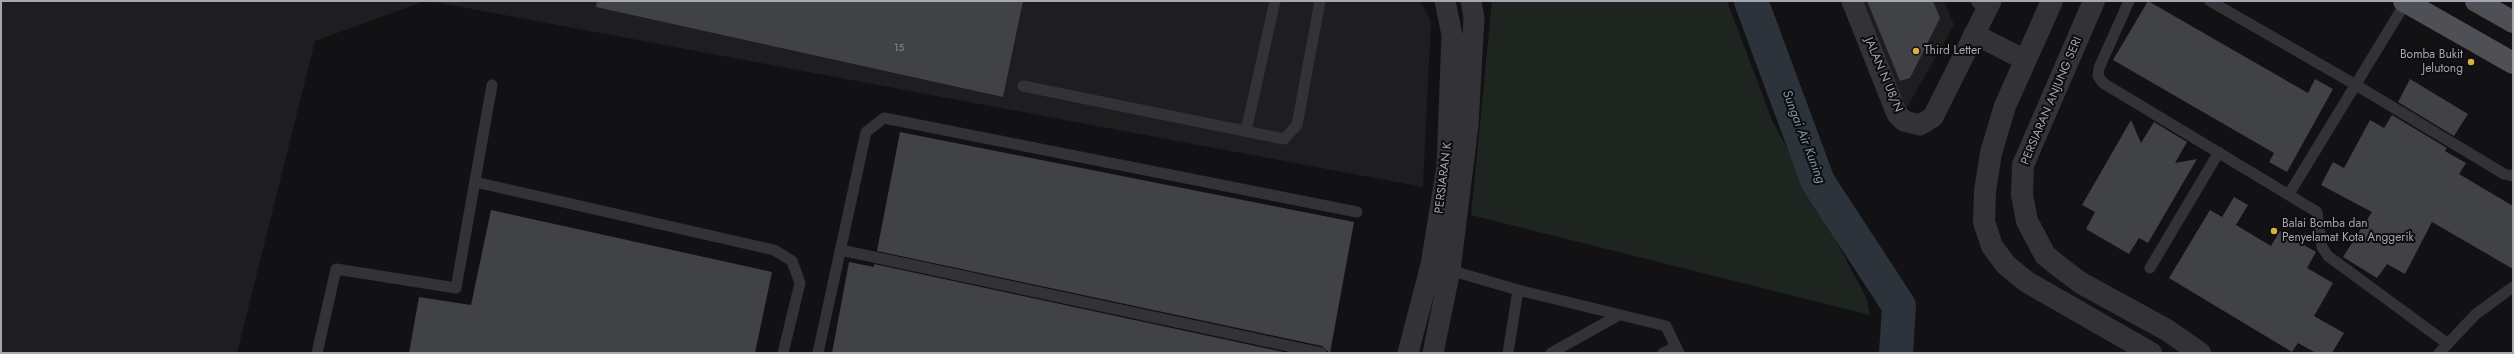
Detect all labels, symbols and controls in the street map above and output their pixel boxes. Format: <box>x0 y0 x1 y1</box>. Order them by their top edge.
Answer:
street label: PERSIARAN ANJUNG SERI <box>2019 35 2085 167</box>
street label: JALAN N U8/N <box>1861 36 1905 114</box>
house number: 15 <box>894 43 904 55</box>
place label: Third Letter <box>1924 44 1981 58</box>
marker: Third Letter <box>1911 46 1921 56</box>
place label: Bomba Bukit Jelutong <box>2400 48 2463 76</box>
marker: Bomba Bukit Jelutong <box>2466 57 2476 67</box>
water label: Sungai Air Kuning <box>1778 88 1828 186</box>
street label: PERSIARAN K <box>1432 142 1456 214</box>
place label: Balai Bomba dan Penyelamat Kota Anggerik <box>2282 217 2414 245</box>
marker: Balai Bomba dan Penyelamat Kota Anggerik <box>2269 226 2279 236</box>

